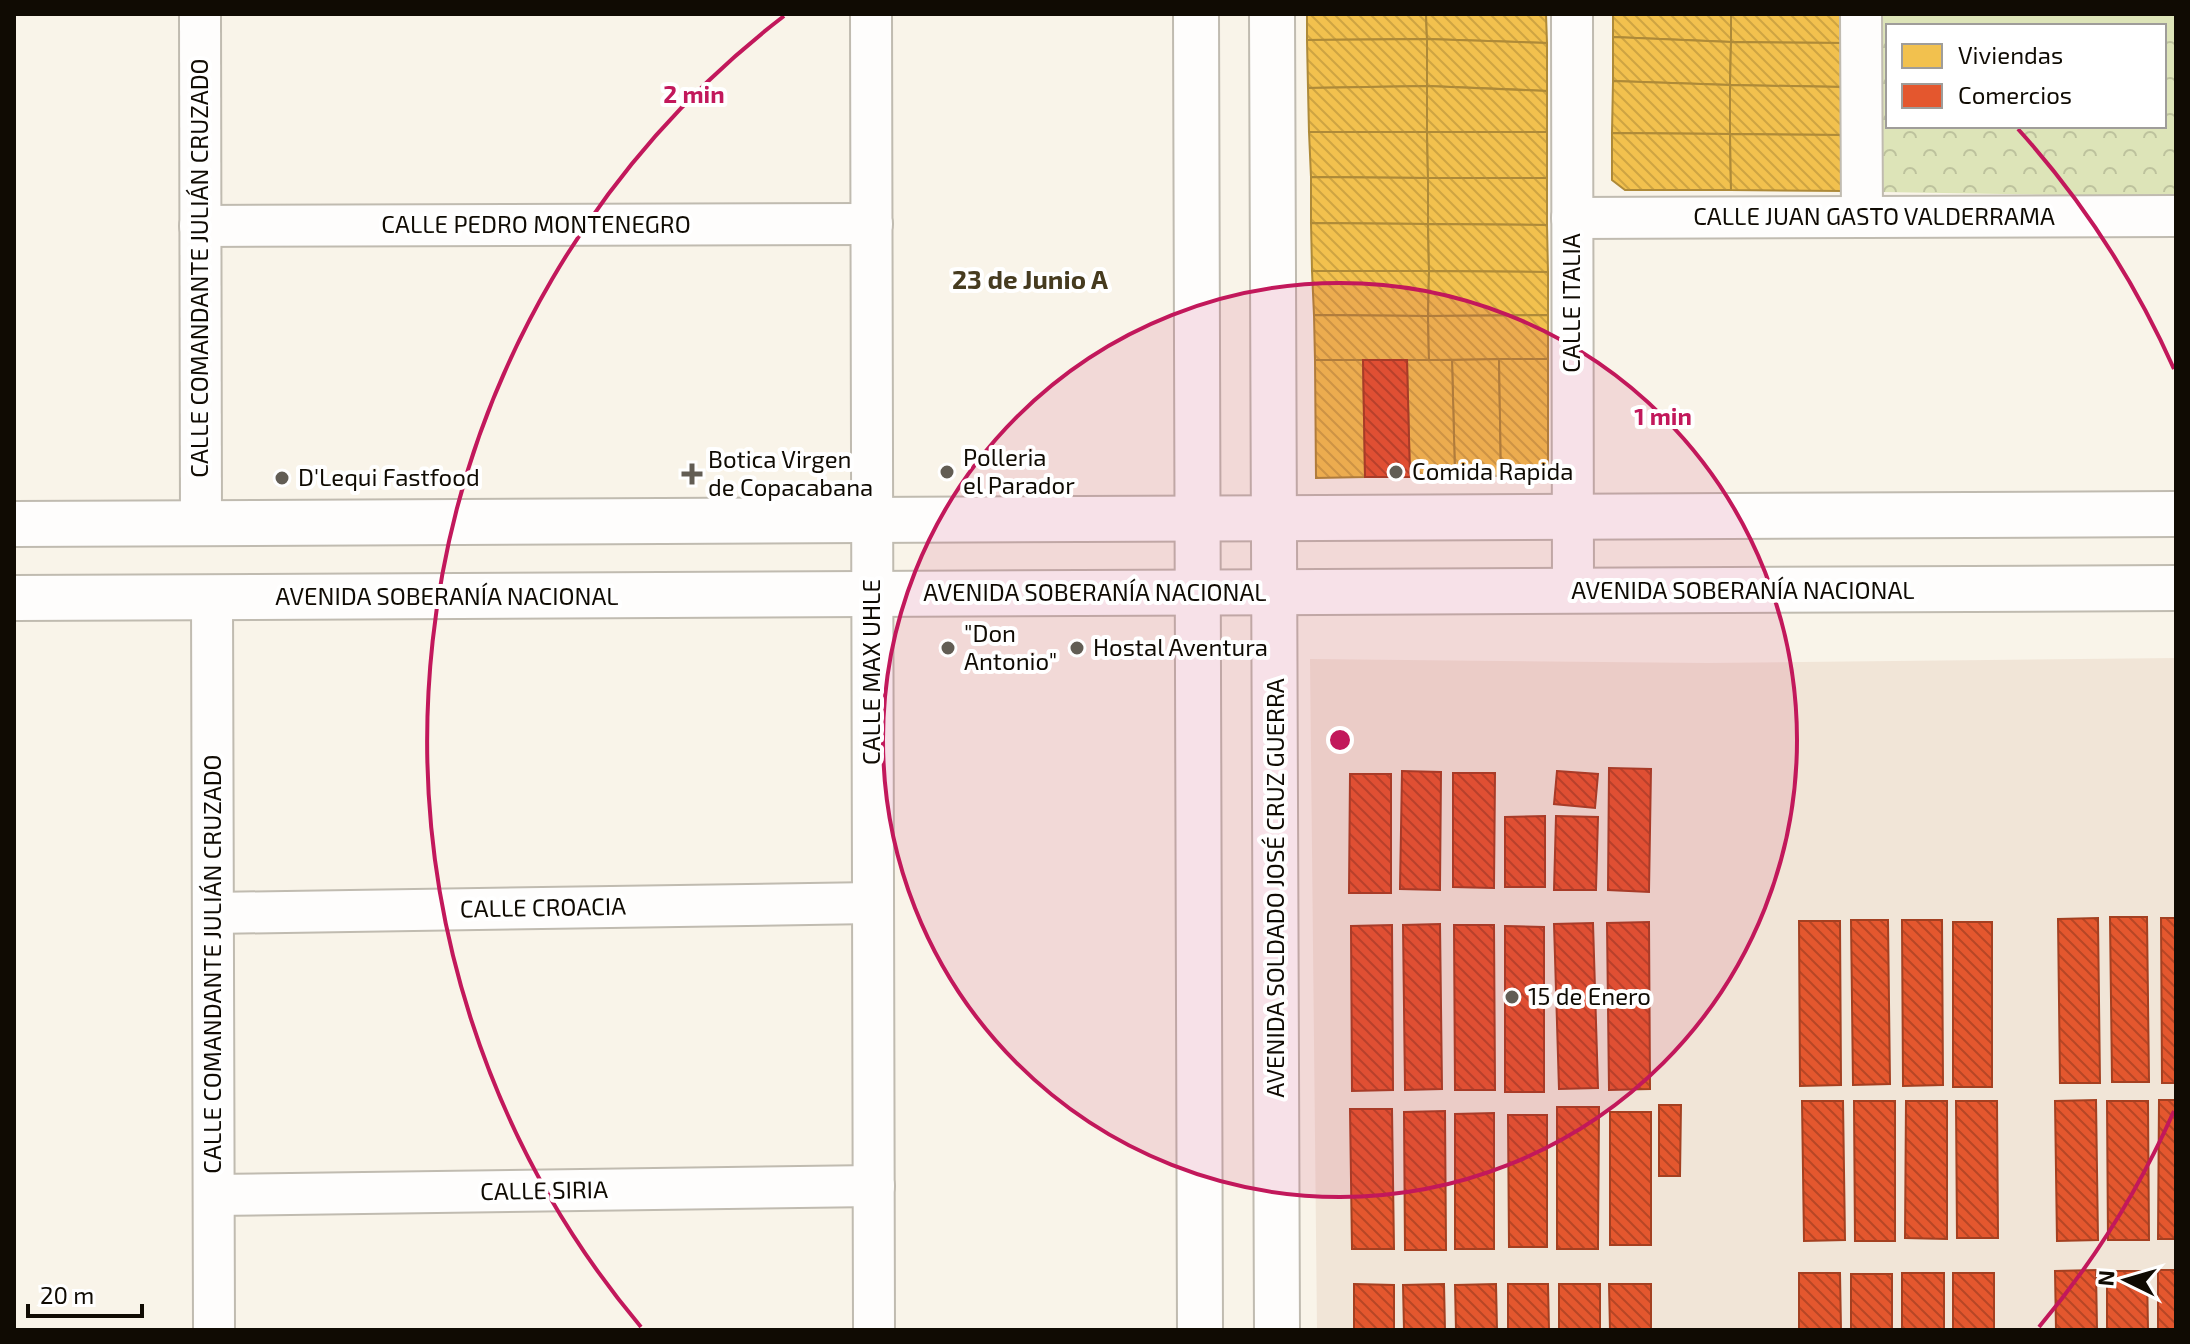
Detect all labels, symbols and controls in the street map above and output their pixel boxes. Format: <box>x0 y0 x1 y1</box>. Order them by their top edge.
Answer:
legend <box>1886 24 2166 128</box>
text: Viviendas <box>1958 40 2063 69</box>
street label: CALLE COMANDANTE JULIÁN CRUZADO <box>184 58 213 478</box>
text: 2 min <box>663 79 725 108</box>
text: Comercios <box>1958 80 2072 109</box>
street label: CALLE JUAN GASTO VALDERRAMA <box>1693 201 2055 230</box>
street label: CALLE PEDRO MONTENEGRO <box>381 209 691 238</box>
street label: CALLE ITALIA <box>1556 233 1585 373</box>
district label: 23 de Junio A <box>952 263 1108 294</box>
text: 1 min <box>1634 401 1692 430</box>
place label: Polleria el Parador <box>963 442 1075 499</box>
place label: Botica Virgen de Copacabana <box>708 444 873 501</box>
place label: Comida Rapida <box>1412 456 1573 485</box>
place label: D'Lequi Fastfood <box>298 462 480 491</box>
marker: Polleria el Parador <box>938 463 956 481</box>
marker: Comida Rapida <box>1387 463 1405 481</box>
marker: Botica Virgen de Copacabana <box>683 465 701 483</box>
marker: D'Lequi Fastfood <box>273 469 291 487</box>
street label: AVENIDA SOBERANÍA NACIONAL <box>1571 575 1915 604</box>
street label: AVENIDA SOBERANÍA NACIONAL <box>923 577 1267 606</box>
street label: CALLE MAX UHLE <box>856 579 885 765</box>
street label: AVENIDA SOBERANÍA NACIONAL <box>275 581 619 610</box>
place label: "Don Antonio" <box>964 618 1057 675</box>
place label: Hostal Aventura <box>1093 632 1268 661</box>
marker: "Don Antonio" <box>939 639 957 657</box>
marker: Hostal Aventura <box>1068 639 1086 657</box>
street label: AVENIDA SOLDADO JOSÉ CRUZ GUERRA <box>1260 678 1289 1098</box>
centre of rings <box>1326 726 1354 754</box>
street label: CALLE COMANDANTE JULIÁN CRUZADO <box>197 754 226 1174</box>
street label: CALLE CROACIA <box>460 891 626 922</box>
place label: 15 de Enero <box>1528 981 1651 1010</box>
marker: 15 de Enero <box>1503 988 1521 1006</box>
street label: CALLE SIRIA <box>480 1174 608 1205</box>
north arrow <box>2086 1240 2166 1320</box>
scale bar <box>28 1268 142 1318</box>
text: N <box>2091 1269 2119 1287</box>
text: 20 m <box>40 1280 94 1309</box>

